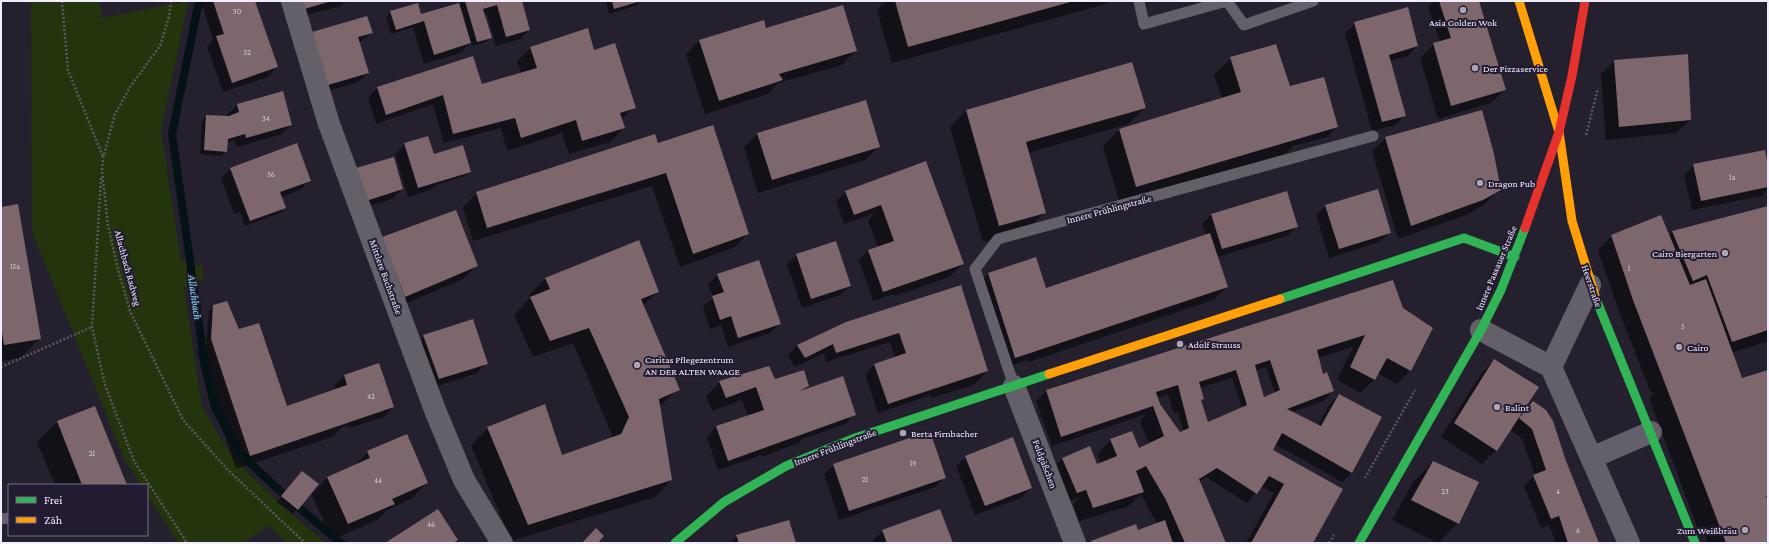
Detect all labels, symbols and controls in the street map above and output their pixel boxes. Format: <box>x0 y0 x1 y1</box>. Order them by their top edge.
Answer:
marker: Asia Golden Wok <box>1458 5 1468 15</box>
house number: 30 <box>233 7 242 16</box>
place label: Asia Golden Wok <box>1429 17 1497 28</box>
house number: 32 <box>243 48 251 57</box>
marker: Der Pizzaservice <box>1470 63 1480 73</box>
place label: Der Pizzaservice <box>1483 63 1548 74</box>
house number: 34 <box>262 114 270 123</box>
house number: 36 <box>267 170 275 179</box>
house number: 1a <box>1729 173 1735 182</box>
marker: Dragon Pub <box>1475 178 1485 188</box>
place label: Dragon Pub <box>1488 178 1535 189</box>
street label: Innere Frühlingstraße <box>1065 192 1153 226</box>
street label: Innere Passauer Straße <box>1473 223 1519 312</box>
street label: Allachbach Radweg <box>113 229 143 307</box>
street label: Mittlere Bachstraße <box>367 238 405 317</box>
place label: Cairo Biergarten <box>1652 248 1718 259</box>
marker: Cairo Biergarten <box>1720 248 1730 258</box>
house number: 15a <box>10 262 20 271</box>
street label: Heerstraße <box>1580 263 1605 309</box>
house number: 1 <box>1628 264 1631 273</box>
water label: Allachbach <box>186 273 204 320</box>
house number: 5 <box>1681 322 1685 331</box>
marker: Adolf Strauss <box>1175 339 1185 349</box>
place label: Adolf Strauss <box>1188 339 1241 350</box>
marker: Cairo <box>1674 342 1684 352</box>
place label: Cairo <box>1687 342 1708 353</box>
place label: Caritas Pflegezentrum AN DER ALTEN WAAGE <box>645 354 740 377</box>
marker: Caritas Pflegezentrum AN DER ALTEN WAAGE <box>632 360 642 370</box>
house number: 42 <box>367 392 375 401</box>
marker: Balint <box>1492 402 1502 412</box>
place label: Balint <box>1505 402 1530 413</box>
street label: Innere Frühlingstraße <box>792 426 878 468</box>
marker: Berta Firnbacher <box>898 428 908 438</box>
place label: Berta Firnbacher <box>911 428 978 439</box>
street label: Feldgäßchen <box>1031 438 1060 490</box>
house number: 21 <box>89 449 96 458</box>
house number: 19 <box>910 459 916 468</box>
house number: 21 <box>862 475 869 484</box>
house number: 44 <box>374 476 382 485</box>
legend <box>8 484 148 536</box>
house number: 23 <box>1441 487 1449 496</box>
house number: 4 <box>1556 487 1560 496</box>
text: Frei <box>44 493 62 507</box>
text: Zäh <box>44 513 63 527</box>
house number: 46 <box>427 520 435 529</box>
place label: Zum Weißbräu <box>1677 525 1738 536</box>
marker: Zum Weißbräu <box>1740 525 1750 535</box>
house number: 6 <box>1576 526 1580 535</box>

